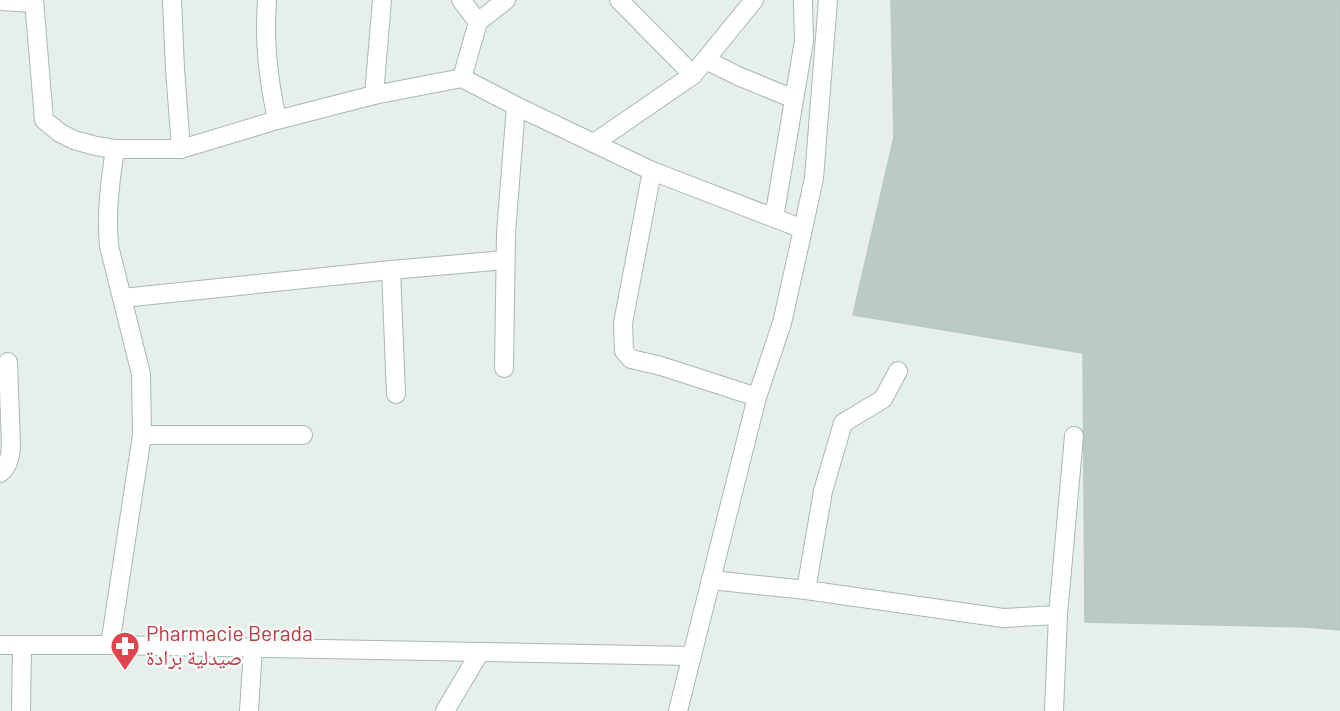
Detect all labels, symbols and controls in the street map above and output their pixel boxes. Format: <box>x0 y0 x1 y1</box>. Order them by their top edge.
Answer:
place label: Pharmacie Berada صيدلية برادة <box>146 620 313 670</box>
pharmacy icon: Pharmacie Berada صيدلية برادة <box>109 630 141 672</box>

